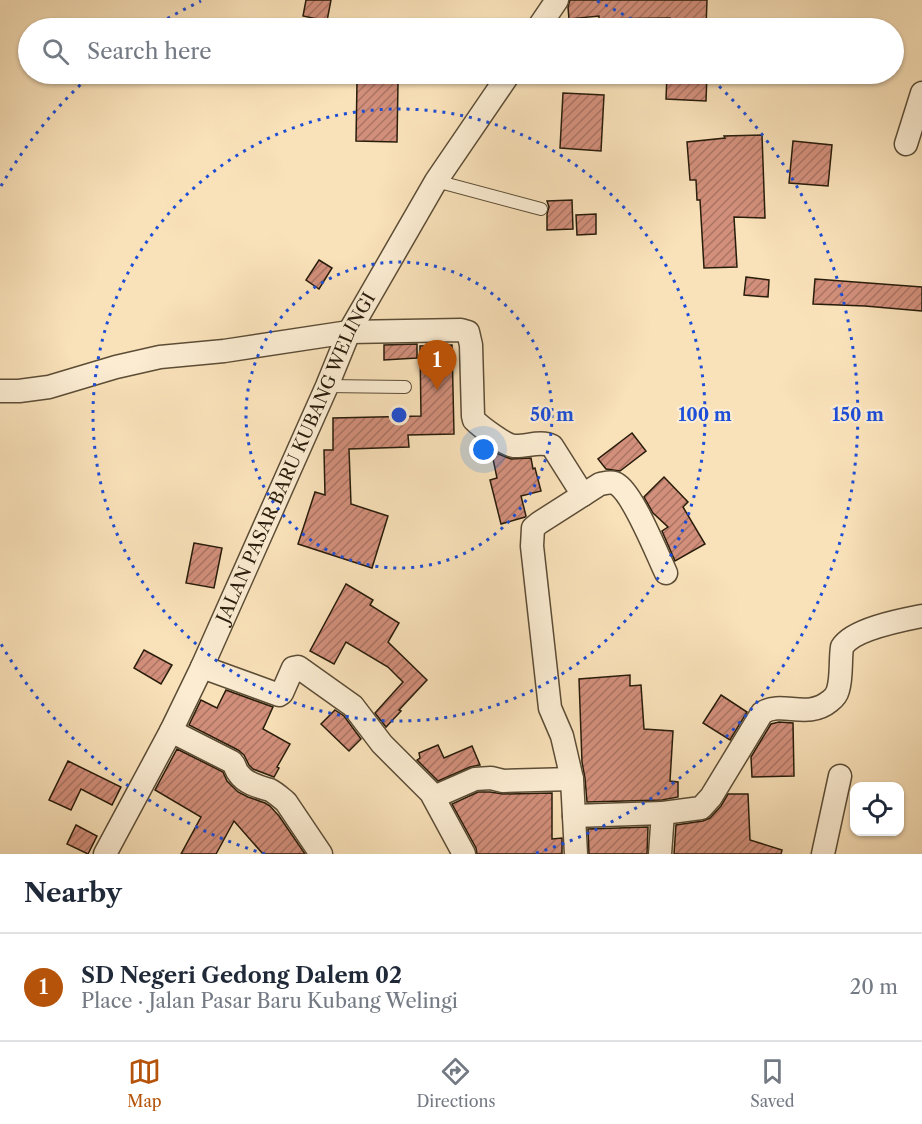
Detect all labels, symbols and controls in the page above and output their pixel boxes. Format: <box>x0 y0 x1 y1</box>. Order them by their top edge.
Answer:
search box <box>18 18 904 84</box>
icon: search <box>39 35 72 68</box>
text: Search here <box>87 38 212 65</box>
street label: JALAN PASAR BARU KUBANG WELINGI <box>211 289 380 629</box>
pin: 1 <box>418 340 456 390</box>
text: 50 m <box>530 404 574 426</box>
text: 100 m <box>678 404 732 426</box>
text: 150 m <box>832 404 884 426</box>
centre of rings <box>389 405 409 425</box>
your location <box>469 435 498 464</box>
map controls <box>850 782 904 836</box>
button: locate <box>850 782 904 836</box>
text: Nearby <box>24 877 122 909</box>
text: SD Negeri Gedong Dalem 02 <box>81 962 402 989</box>
text: 1 <box>39 975 48 999</box>
text: 20 m <box>850 975 898 999</box>
text: Place · Jalan Pasar Baru Kubang Welingi <box>81 989 458 1013</box>
tab: Map <box>127 1055 162 1111</box>
tab: Directions <box>416 1055 495 1111</box>
tab: Saved <box>750 1055 795 1111</box>

